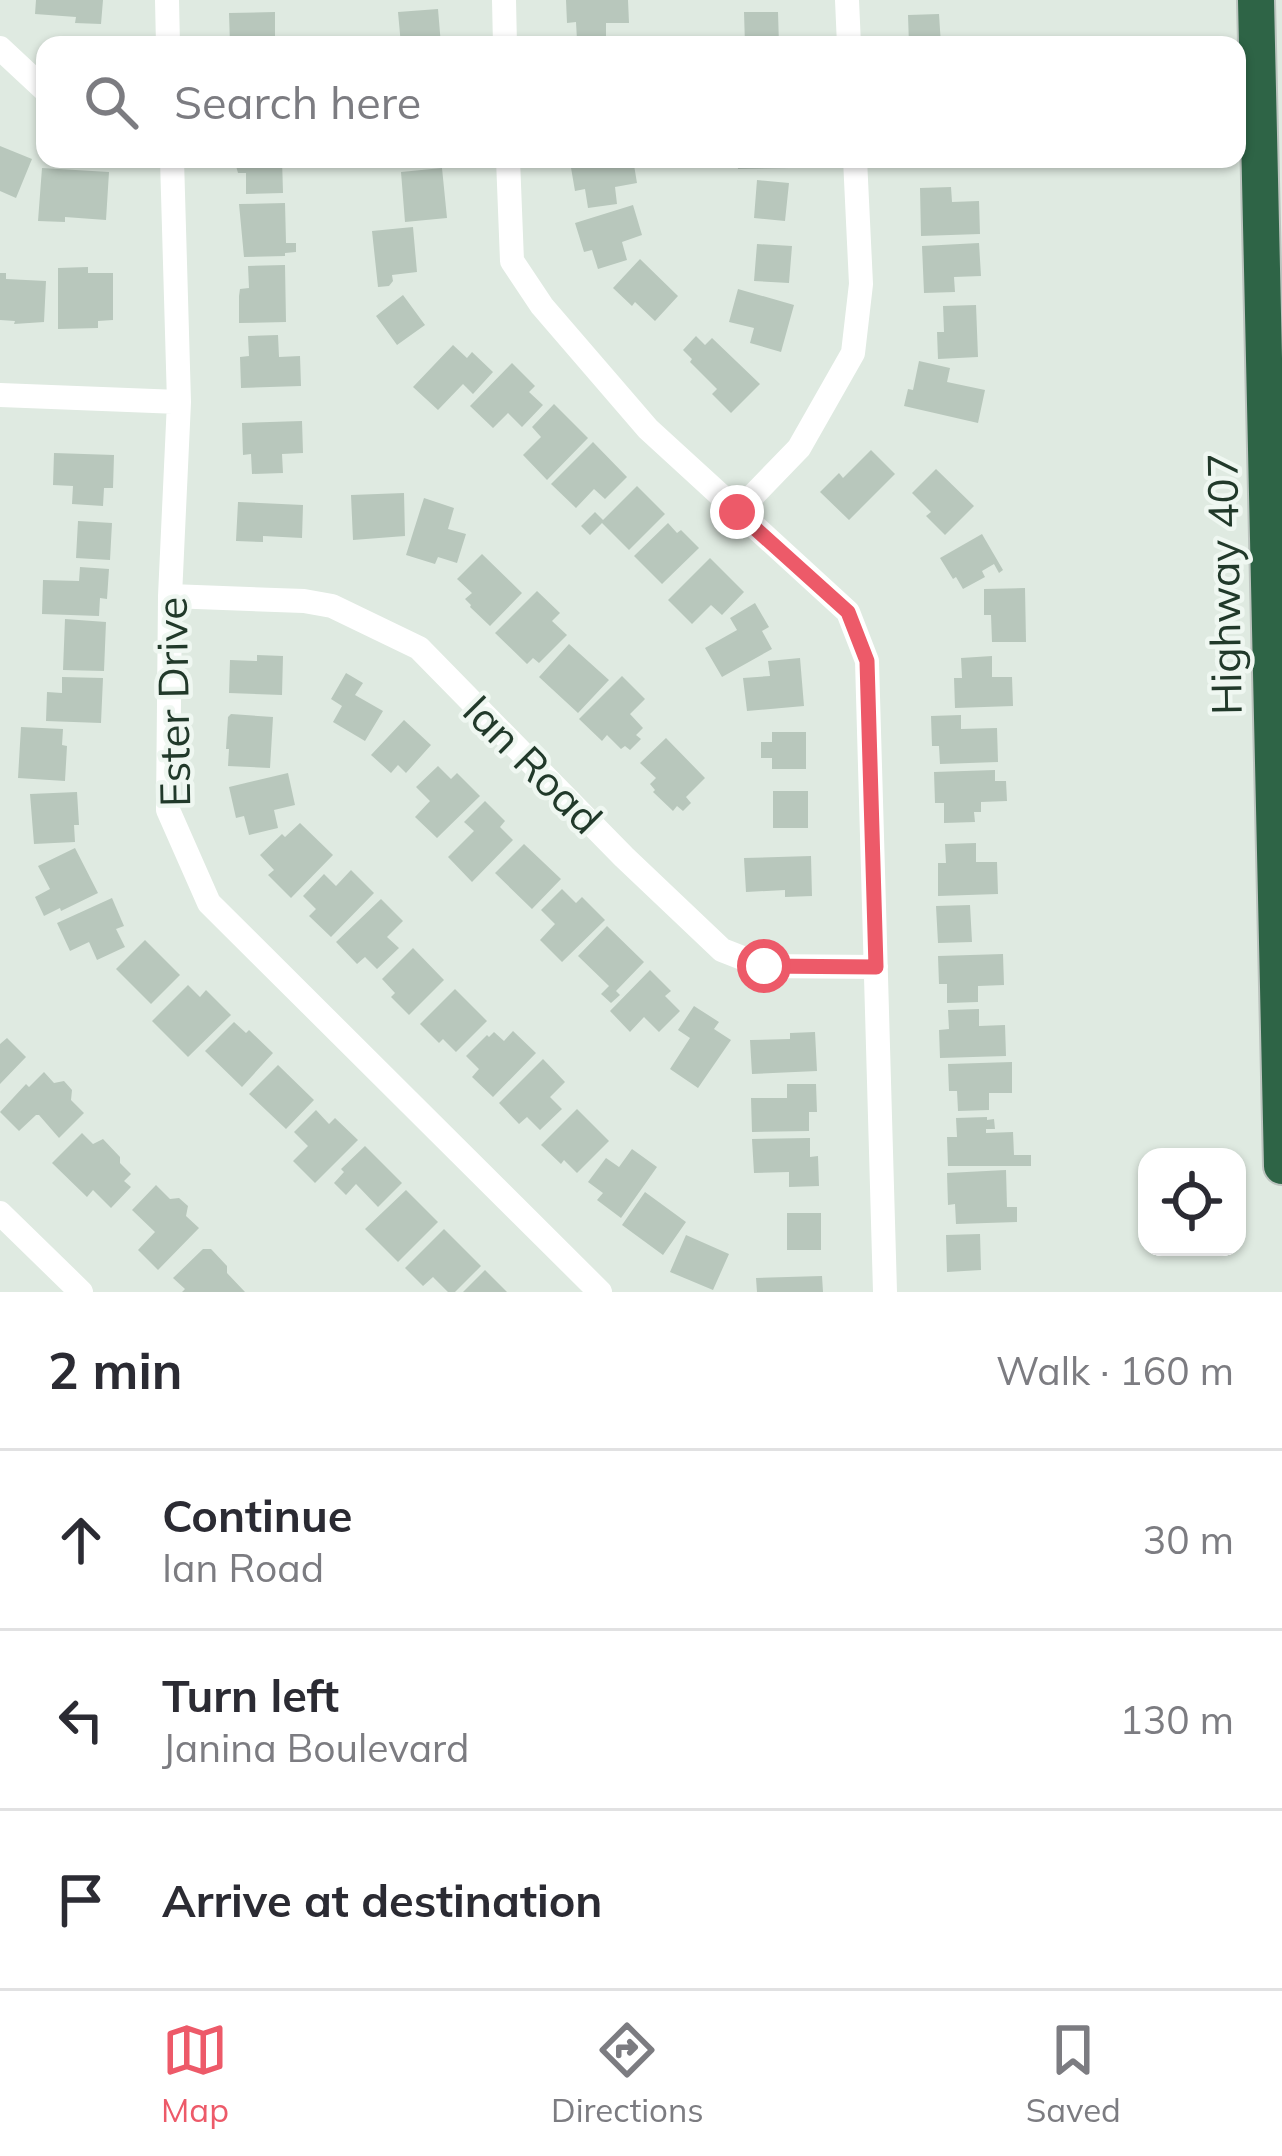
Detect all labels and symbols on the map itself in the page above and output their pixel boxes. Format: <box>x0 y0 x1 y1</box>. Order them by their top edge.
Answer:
street label: Highway 407 <box>1195 453 1253 715</box>
route end <box>710 485 764 539</box>
street label: Ester Drive <box>145 597 201 807</box>
street label: Ian Road <box>453 684 613 844</box>
route start <box>737 939 791 993</box>

